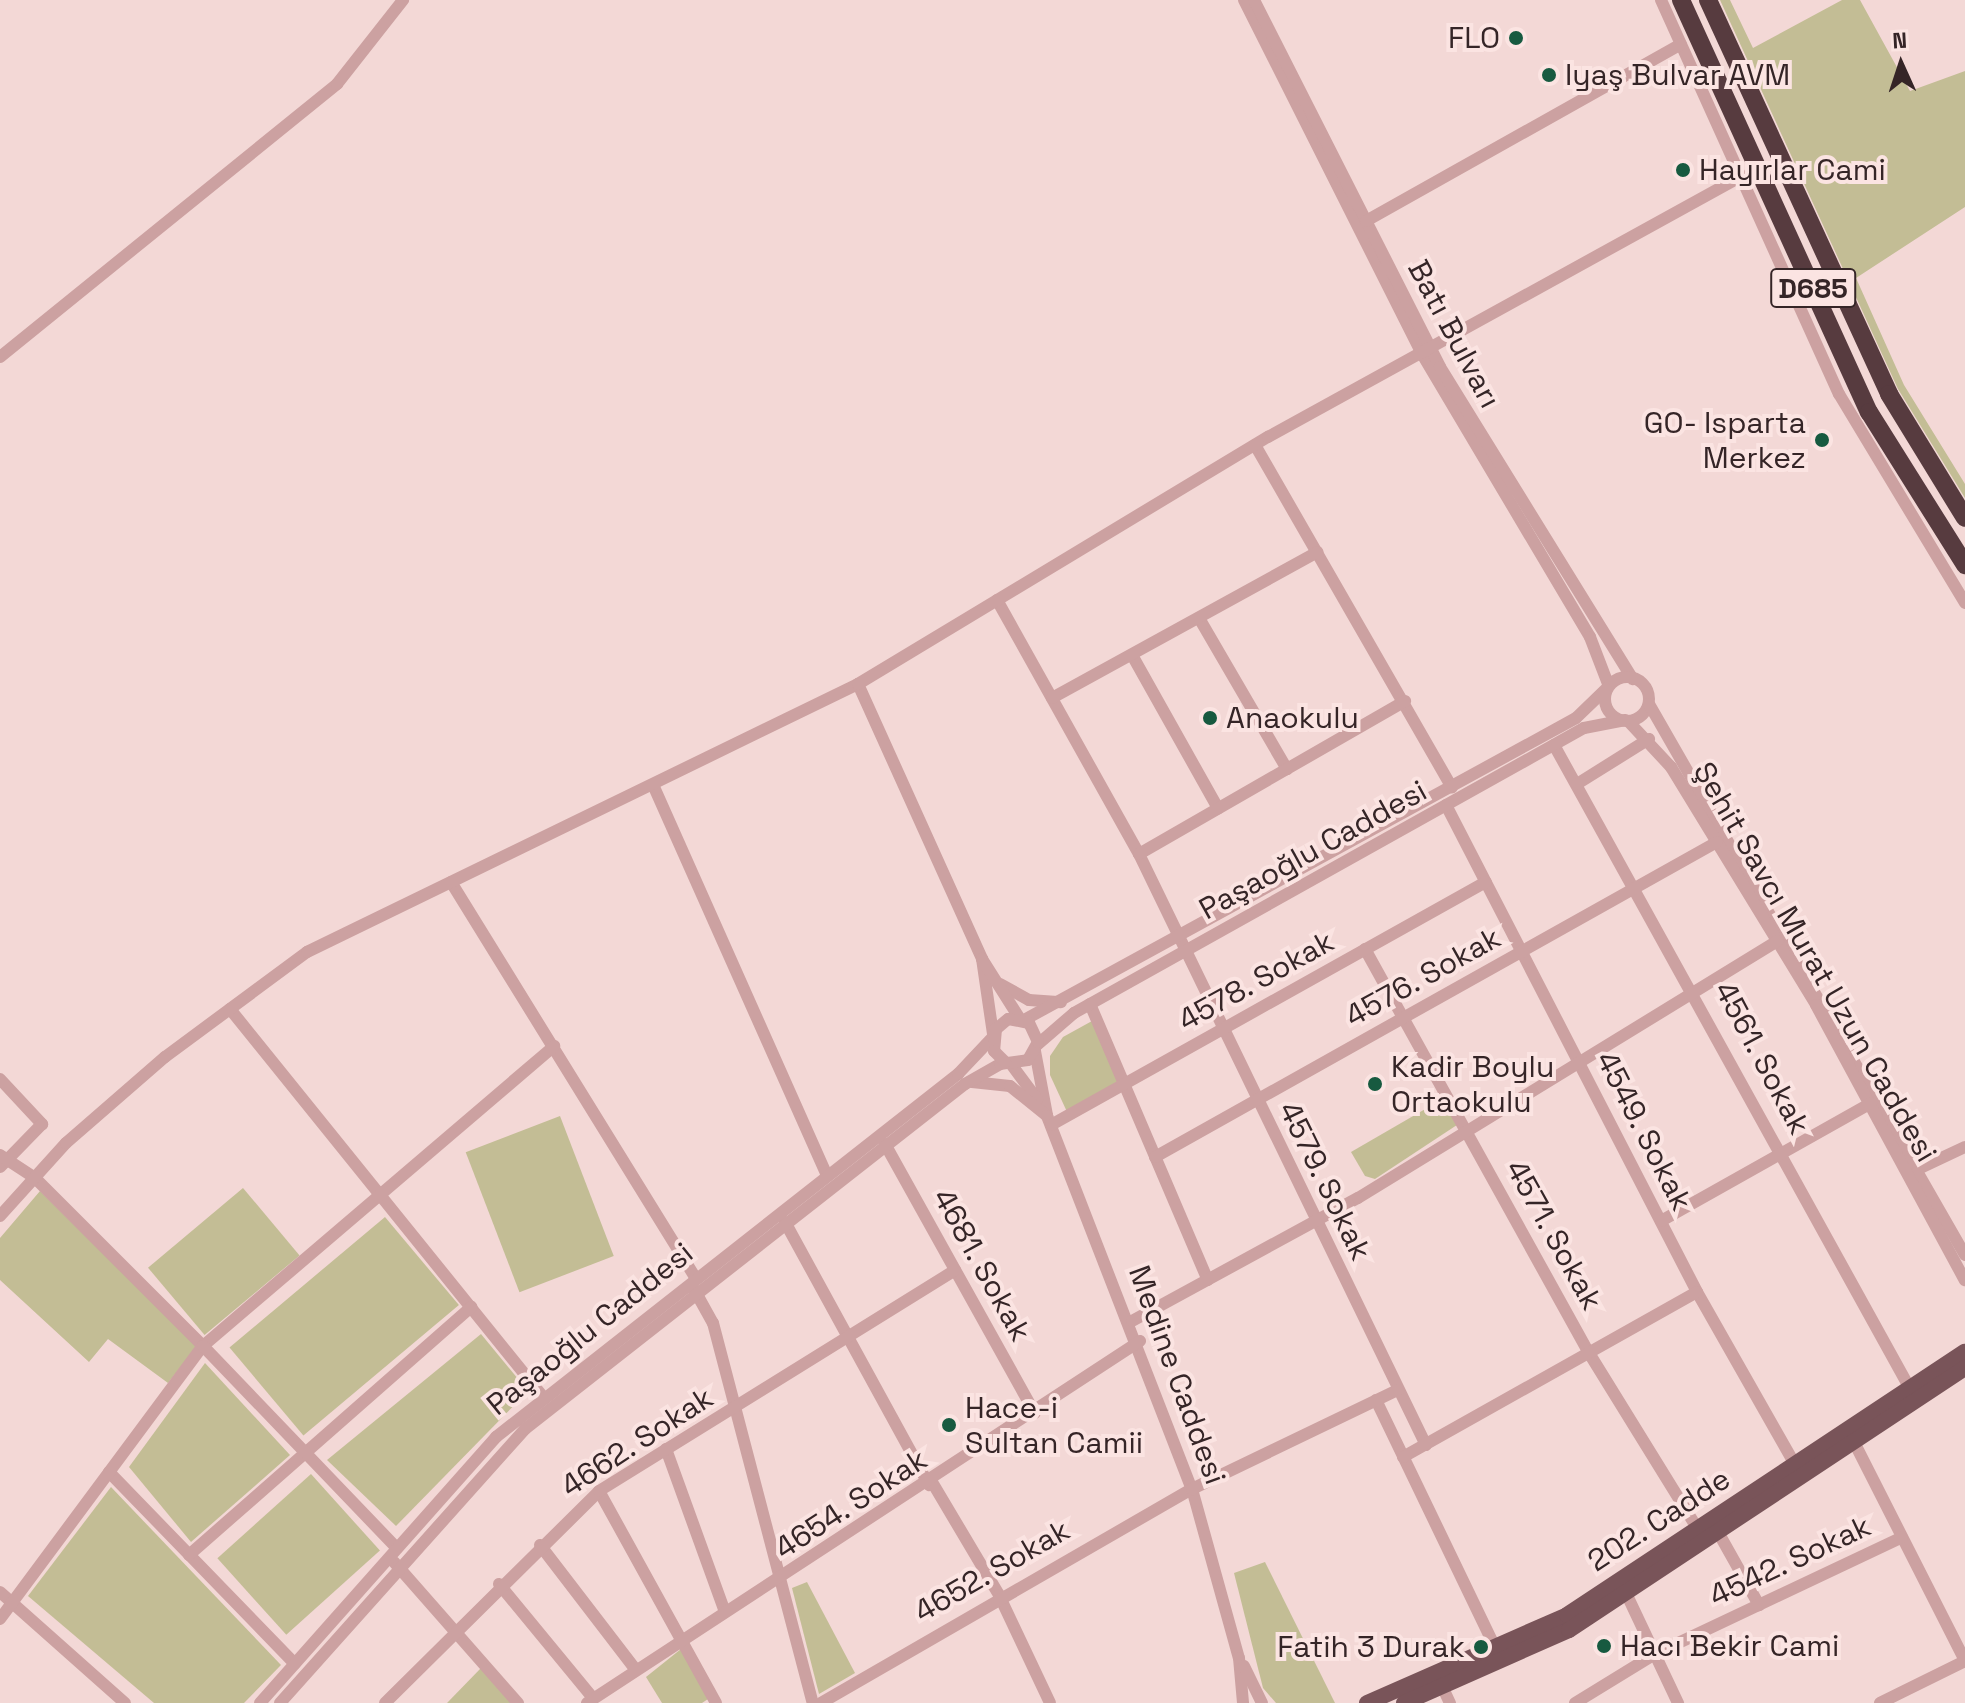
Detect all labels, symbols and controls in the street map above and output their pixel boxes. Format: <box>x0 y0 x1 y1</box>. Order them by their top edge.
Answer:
place label: FLO <box>1448 20 1500 56</box>
north arrow <box>1861 24 1941 104</box>
text: N <box>1892 26 1908 54</box>
marker: FLO <box>1507 29 1525 47</box>
place label: Iyaş Bulvar AVM <box>1565 57 1791 93</box>
marker: Iyaş Bulvar AVM <box>1540 66 1558 84</box>
place label: Hayırlar Cami <box>1699 152 1886 188</box>
marker: Hayırlar Cami <box>1674 161 1692 179</box>
street label: Batı Bulvarı <box>1400 254 1508 414</box>
road number: D685 <box>1769 264 1857 312</box>
place label: GO- Isparta Merkez <box>1643 405 1806 476</box>
marker: GO- Isparta Merkez <box>1813 431 1831 449</box>
place label: Anaokulu <box>1226 700 1359 736</box>
marker: Anaokulu <box>1201 709 1219 727</box>
street label: Şehit Savcı Murat Uzun Caddesi <box>1686 756 1944 1168</box>
street label: Paşaoğlu Caddesi <box>1193 773 1433 927</box>
street label: 4576. Sokak <box>1339 919 1507 1035</box>
street label: 4578. Sokak <box>1171 923 1341 1039</box>
street label: 4561. Sokak <box>1706 975 1818 1141</box>
street label: 4549. Sokak <box>1588 1045 1700 1217</box>
place label: Kadir Boylu Ortaokulu <box>1391 1049 1554 1120</box>
marker: Kadir Boylu Ortaokulu <box>1366 1075 1384 1093</box>
street label: 4579. Sokak <box>1271 1095 1379 1267</box>
street label: 4571. Sokak <box>1498 1153 1610 1317</box>
street label: 4681. Sokak <box>925 1182 1039 1348</box>
street label: Paşaoğlu Caddesi <box>480 1235 700 1423</box>
street label: Medine Caddesi <box>1121 1261 1233 1489</box>
street label: 4662. Sokak <box>554 1379 720 1505</box>
place label: Hace-i Sultan Camii <box>965 1390 1143 1460</box>
marker: Hace-i Sultan Camii <box>940 1416 958 1434</box>
street label: 4654. Sokak <box>768 1441 934 1567</box>
street label: 202. Cadde <box>1581 1460 1737 1580</box>
street label: 4542. Sokak <box>1703 1508 1877 1614</box>
street label: 4652. Sokak <box>908 1512 1076 1630</box>
place label: Hacı Bekir Cami <box>1620 1628 1839 1664</box>
place label: Fatih 3 Durak <box>1277 1629 1465 1665</box>
marker: Hacı Bekir Cami <box>1595 1637 1613 1655</box>
marker: Fatih 3 Durak <box>1472 1638 1490 1656</box>

